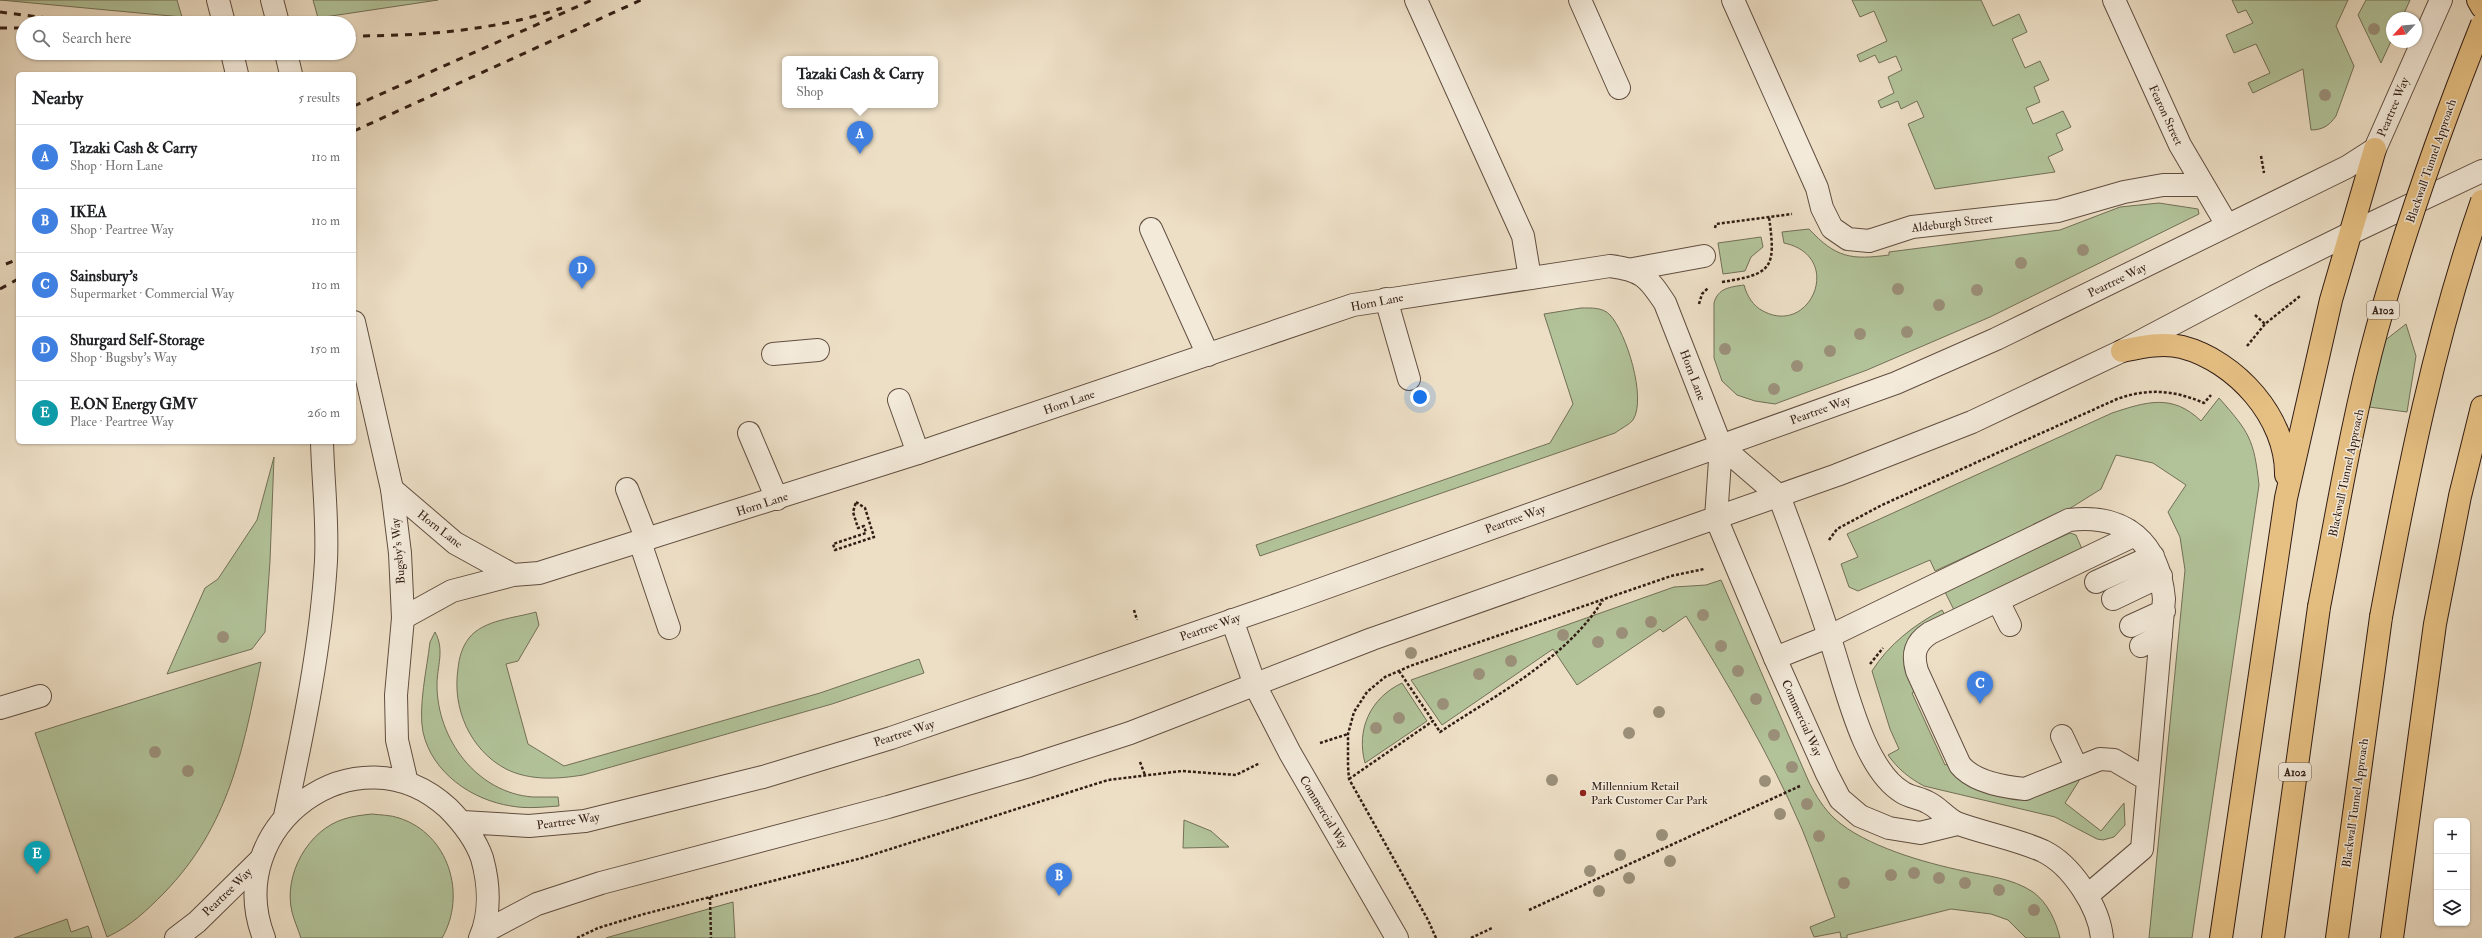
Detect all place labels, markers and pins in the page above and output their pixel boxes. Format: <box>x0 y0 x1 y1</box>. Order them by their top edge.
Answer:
pin: A <box>847 121 873 154</box>
pin: D <box>569 256 595 289</box>
pin: C <box>1967 671 1993 704</box>
place label: Millennium Retail Park Customer Car Park <box>1591 779 1708 808</box>
marker: Millennium Retail Park Customer Car Park <box>1578 788 1588 798</box>
pin: E <box>24 841 50 874</box>
pin: B <box>1046 863 1072 896</box>

